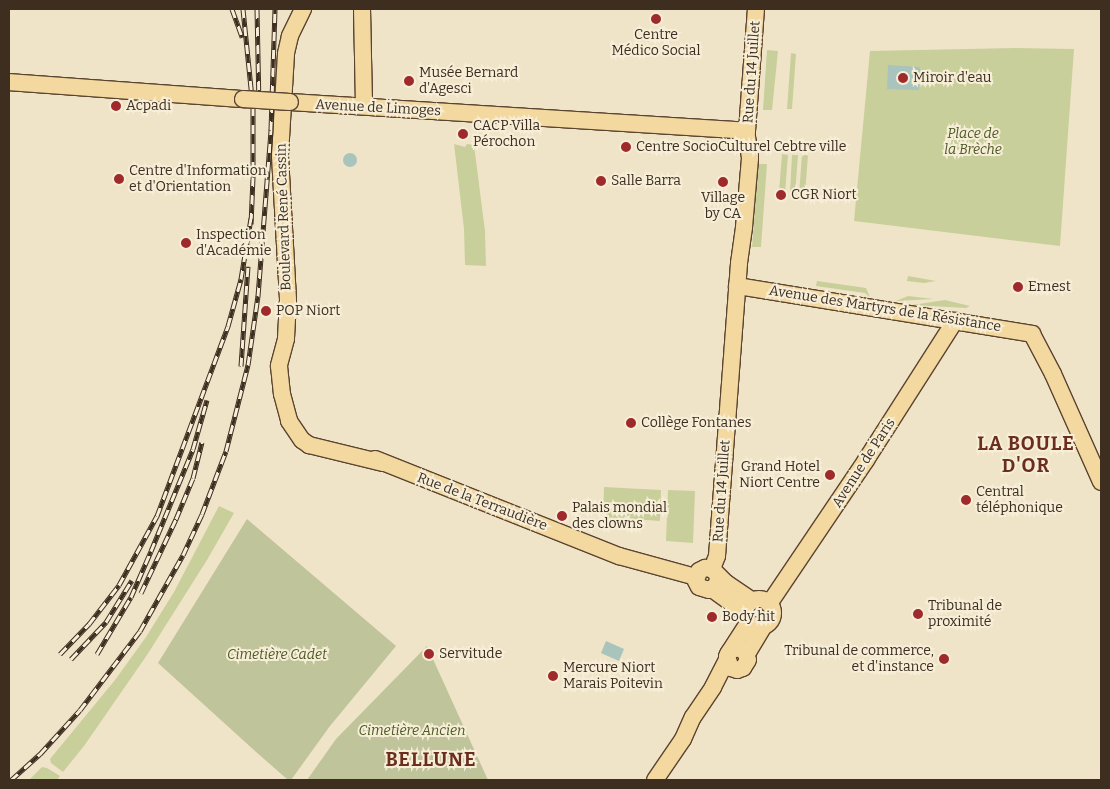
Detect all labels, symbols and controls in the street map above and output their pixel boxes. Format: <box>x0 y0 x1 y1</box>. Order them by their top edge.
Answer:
marker: Centre Médico Social <box>650 13 662 25</box>
street label: Rue du 14 Juillet <box>740 20 764 124</box>
place label: Centre Médico Social <box>611 27 701 59</box>
place label: Musée Bernard d'Agesci <box>419 65 518 98</box>
place label: Miroir d'eau <box>913 70 992 86</box>
marker: Miroir d'eau <box>897 72 909 84</box>
marker: Musée Bernard d'Agesci <box>403 75 415 87</box>
street label: Avenue de Limoges <box>315 96 441 120</box>
place label: Acpadi <box>126 98 171 114</box>
marker: Acpadi <box>110 100 122 112</box>
place label: CACP Villa Pérochon <box>473 118 540 150</box>
park label: Place de la Brèche <box>944 126 1002 158</box>
marker: CACP Villa Pérochon <box>457 128 469 140</box>
place label: Centre SocioCulturel Cebtre ville <box>636 139 846 155</box>
marker: Centre SocioCulturel Cebtre ville <box>620 141 632 153</box>
street label: Boulevard René Cassin <box>273 143 295 291</box>
place label: Centre d'Information et d'Orientation <box>129 163 267 196</box>
marker: Centre d'Information et d'Orientation <box>113 173 125 185</box>
place label: Salle Barra <box>611 173 681 189</box>
marker: Salle Barra <box>595 175 607 187</box>
marker: Village by CA <box>717 176 729 188</box>
place label: CGR Niort <box>791 187 857 203</box>
marker: CGR Niort <box>775 189 787 201</box>
place label: Village by CA <box>701 190 745 222</box>
place label: Inspection d'Académie <box>196 227 271 260</box>
marker: Inspection d'Académie <box>180 237 192 249</box>
place label: Ernest <box>1028 279 1071 295</box>
marker: Ernest <box>1012 281 1024 293</box>
street label: Avenue des Martyrs de la Résistance <box>768 282 1002 336</box>
place label: POP Niort <box>276 303 340 319</box>
marker: POP Niort <box>260 305 272 317</box>
place label: Collège Fontanes <box>641 415 751 431</box>
street label: Avenue de Paris <box>829 415 899 511</box>
marker: Collège Fontanes <box>625 417 637 429</box>
district label: LA BOULE D'OR <box>976 433 1076 477</box>
street label: Rue du 14 Juillet <box>710 439 734 543</box>
place label: Grand Hotel Niort Centre <box>739 459 820 492</box>
street label: Rue de la Terraudière <box>415 469 549 535</box>
marker: Grand Hotel Niort Centre <box>824 469 836 481</box>
place label: Central téléphonique <box>976 484 1063 516</box>
marker: Central téléphonique <box>960 494 972 506</box>
place label: Palais mondial des clowns <box>572 500 667 532</box>
marker: Palais mondial des clowns <box>556 510 568 522</box>
place label: Tribunal de proximité <box>928 598 1002 630</box>
marker: Tribunal de proximité <box>912 608 924 620</box>
place label: Body hit <box>722 609 775 625</box>
marker: Body hit <box>706 611 718 623</box>
place label: Tribunal de commerce, et d'instance <box>784 643 934 676</box>
place label: Servitude <box>439 646 502 662</box>
park label: Cimetière Cadet <box>227 647 327 663</box>
marker: Servitude <box>423 648 435 660</box>
marker: Tribunal de commerce, et d'instance <box>938 653 950 665</box>
place label: Mercure Niort Marais Poitevin <box>563 660 663 692</box>
marker: Mercure Niort Marais Poitevin <box>547 670 559 682</box>
park label: Cimetière Ancien <box>359 723 465 739</box>
district label: BELLUNE <box>385 749 477 771</box>

